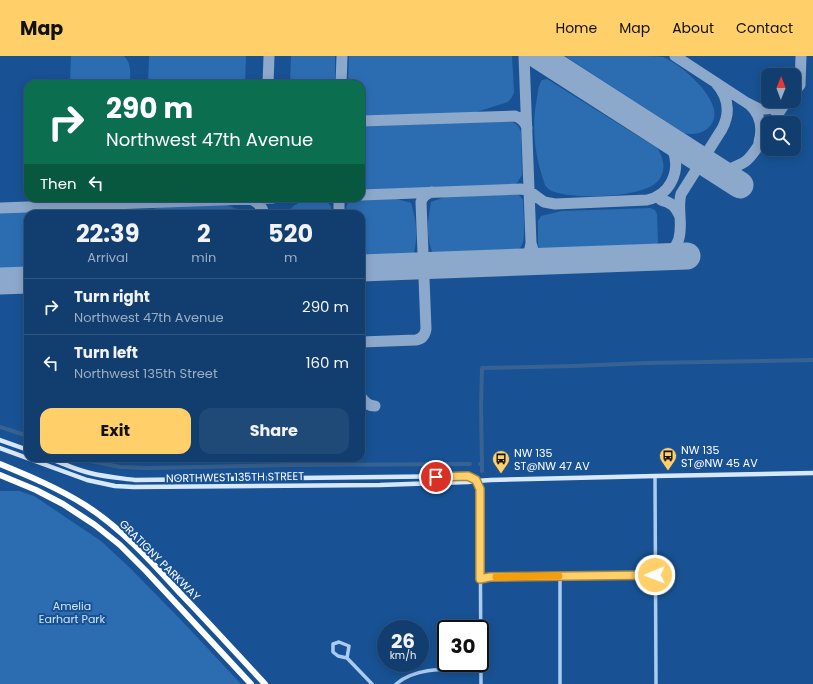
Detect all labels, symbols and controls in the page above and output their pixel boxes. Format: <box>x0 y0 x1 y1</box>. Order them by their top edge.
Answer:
text: Map <box>20 15 63 42</box>
text: Home <box>555 18 597 38</box>
text: Map <box>619 18 650 38</box>
text: About <box>672 18 714 38</box>
text: Contact <box>736 18 793 38</box>
north arrow <box>761 68 801 108</box>
map controls <box>761 68 801 156</box>
text: 290 m <box>106 89 193 128</box>
icon: right <box>40 96 92 148</box>
button: search <box>761 116 801 156</box>
text: Northwest 47th Avenue <box>106 127 313 152</box>
icon: left <box>85 172 107 194</box>
text: Then <box>40 173 77 194</box>
text: 22:39 <box>76 217 139 250</box>
text: 2 <box>197 217 211 250</box>
text: 520 <box>268 217 313 250</box>
text: Arrival <box>87 248 128 267</box>
text: min <box>191 248 216 267</box>
text: m <box>284 248 297 267</box>
text: Turn right <box>74 286 150 307</box>
icon: right <box>40 296 62 318</box>
text: 290 m <box>302 296 349 317</box>
text: Northwest 47th Avenue <box>74 308 224 327</box>
text: Turn left <box>74 342 138 363</box>
icon: left <box>40 352 62 374</box>
text: 160 m <box>306 352 349 373</box>
text: Northwest 135th Street <box>74 364 218 383</box>
button: Exit <box>40 408 191 454</box>
button: Share <box>199 408 349 454</box>
place label: NW 135 ST@NW 45 AV <box>681 442 758 471</box>
place label: NW 135 ST@NW 47 AV <box>514 445 590 474</box>
bus stop icon: NW 135 ST@NW 45 AV <box>658 446 678 471</box>
bus stop icon: NW 135 ST@NW 47 AV <box>491 449 511 474</box>
pin <box>419 460 453 494</box>
icon: arrive <box>425 466 447 488</box>
street label: NORTHWEST 135TH STREET <box>166 468 304 486</box>
street label: GRATIGNY PARKWAY <box>116 516 204 604</box>
position arrow <box>634 554 676 596</box>
park label: Amelia Earhart Park <box>39 598 105 627</box>
speed limit sign: 30 <box>437 620 489 672</box>
text: 26 <box>391 627 415 655</box>
text: km/h <box>390 648 416 663</box>

